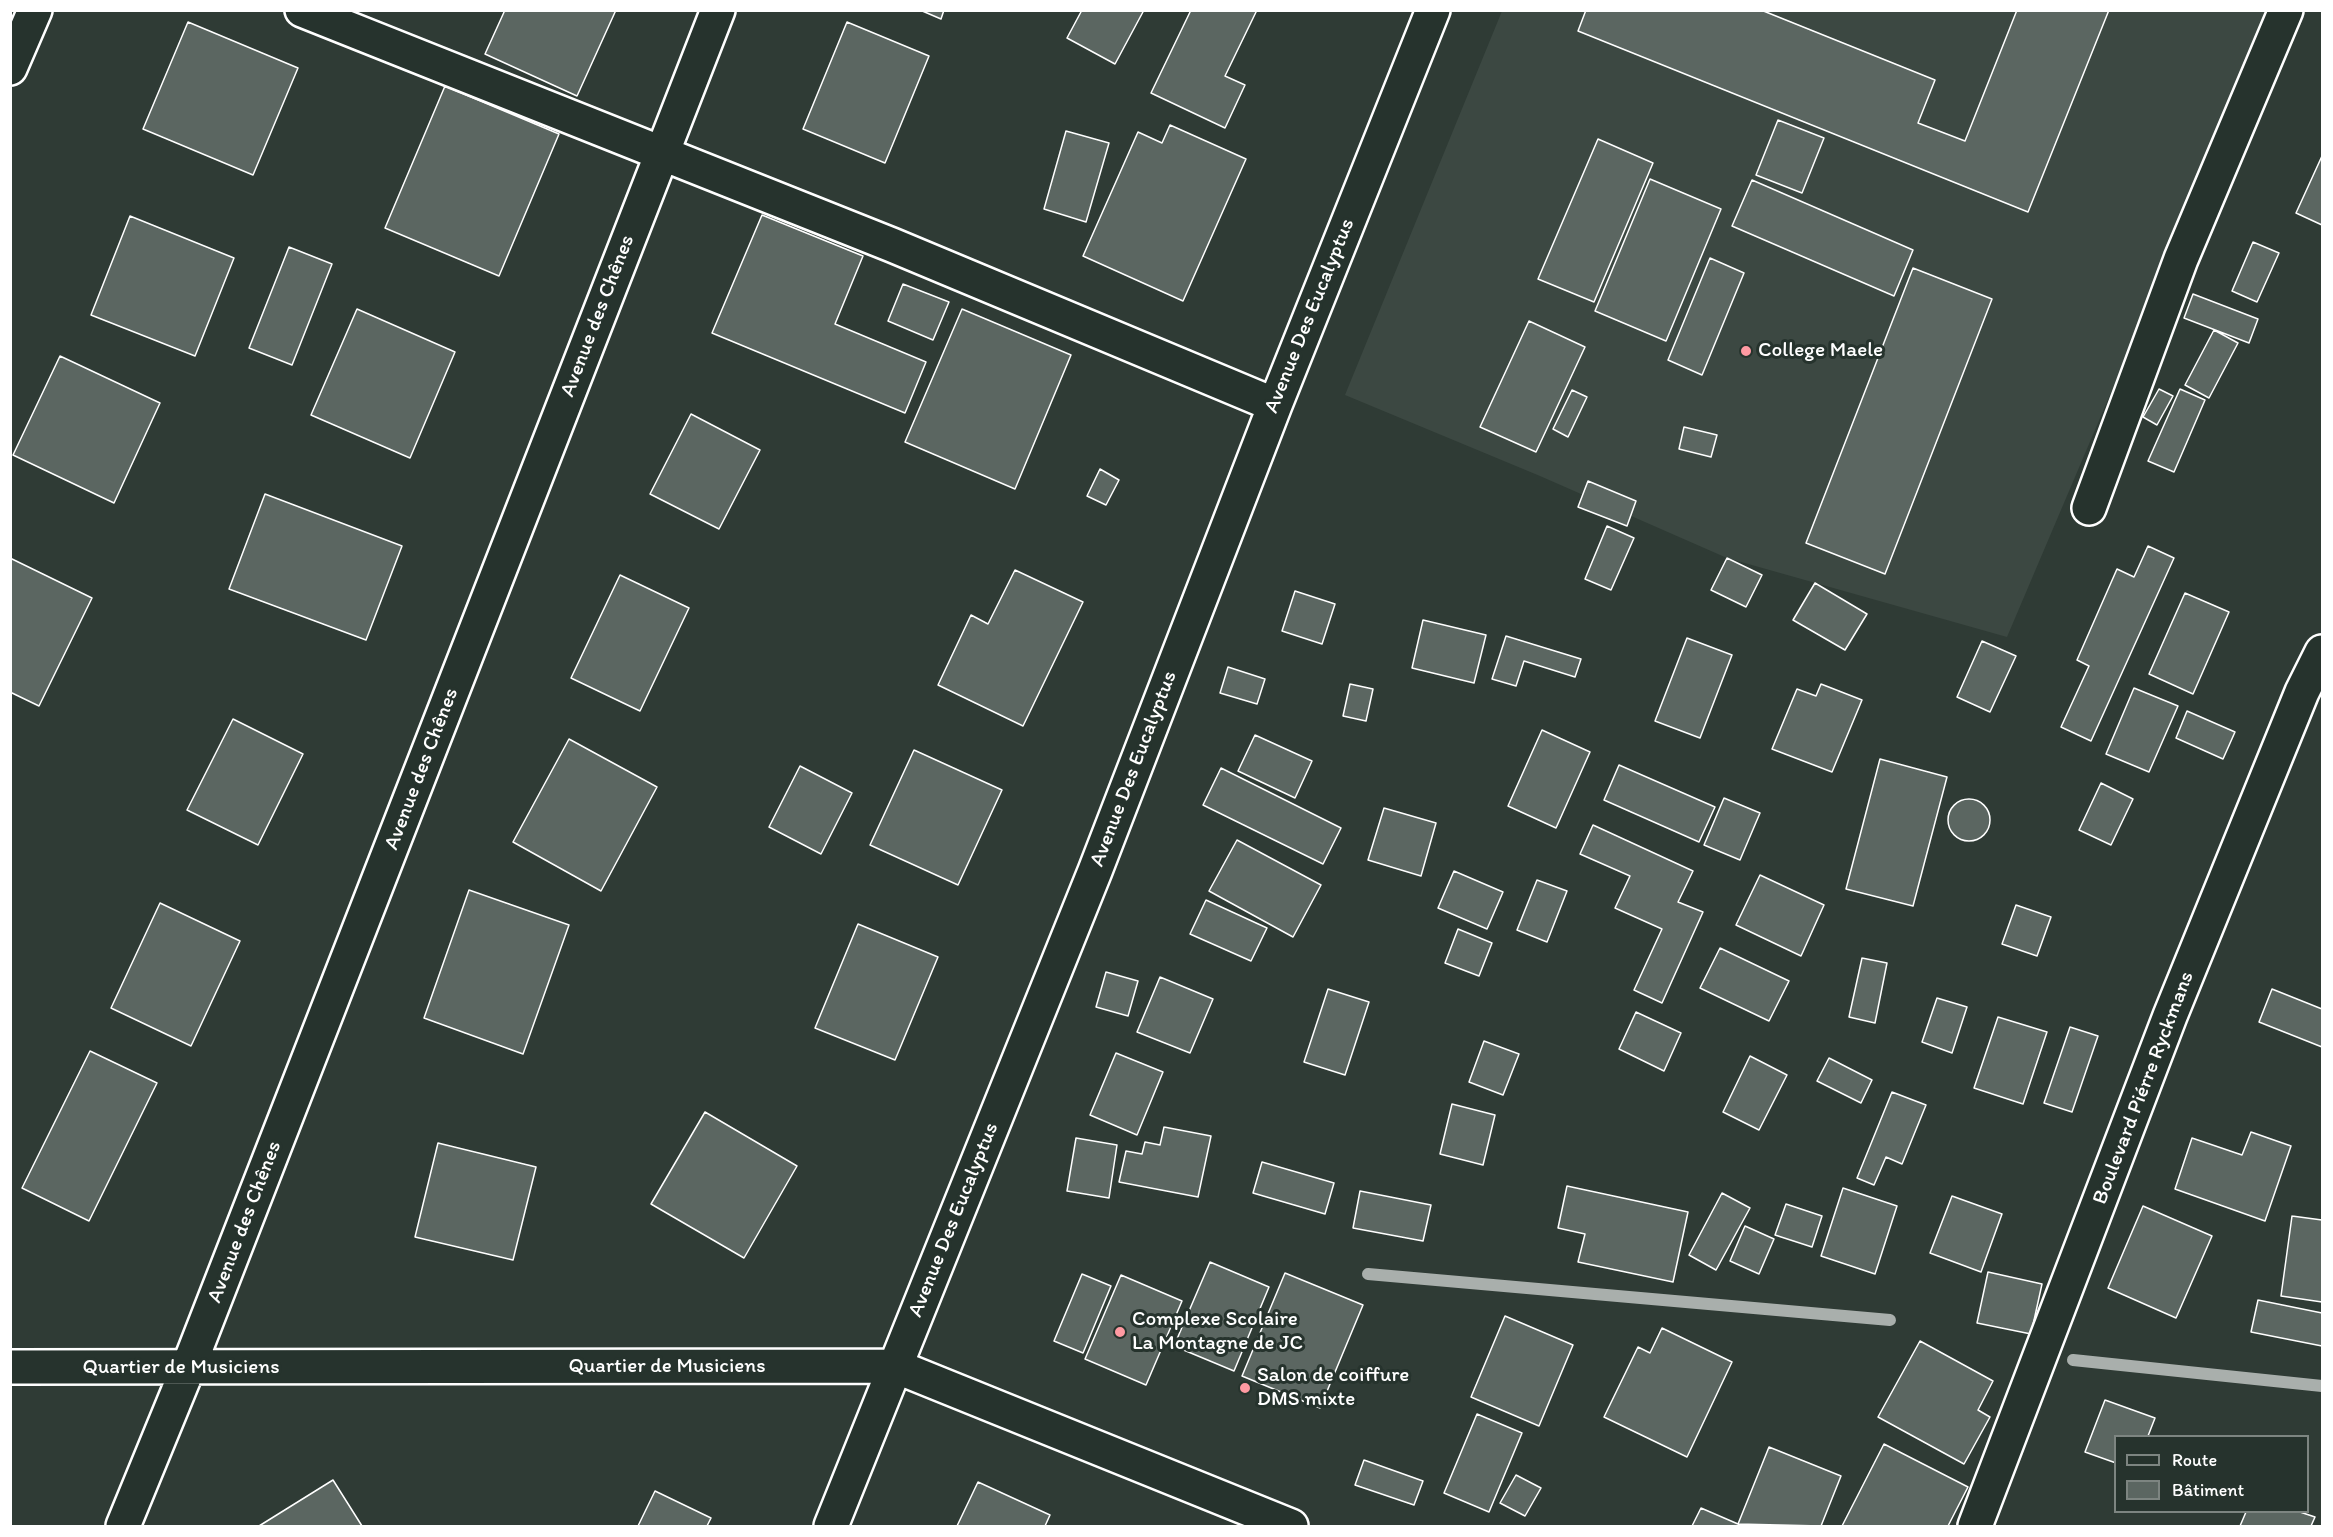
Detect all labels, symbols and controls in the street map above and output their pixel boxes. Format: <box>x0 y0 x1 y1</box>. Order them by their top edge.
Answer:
street label: Avenue Des Eucalyptus <box>1259 215 1361 417</box>
street label: Avenue des Chênes <box>556 231 640 401</box>
place label: College Maele <box>1758 338 1883 364</box>
marker: College Maele <box>1739 344 1753 358</box>
street label: Avenue Des Eucalyptus <box>1085 668 1183 870</box>
street label: Avenue des Chênes <box>380 684 464 854</box>
street label: Boulevard Piérre Ryckmans <box>2088 968 2200 1208</box>
street label: Avenue Des Eucalyptus <box>903 1119 1005 1321</box>
street label: Avenue des Chênes <box>203 1137 287 1307</box>
place label: Complexe Scolaire La Montagne de JC <box>1132 1307 1303 1357</box>
marker: Complexe Scolaire La Montagne de JC <box>1113 1325 1127 1339</box>
street label: Quartier de Musiciens <box>568 1354 766 1380</box>
street label: Quartier de Musiciens <box>82 1355 280 1381</box>
place label: Salon de coiffure DMS mixte <box>1257 1363 1409 1413</box>
marker: Salon de coiffure DMS mixte <box>1238 1381 1252 1395</box>
legend <box>2114 1435 2309 1513</box>
text: Route <box>2172 1449 2217 1471</box>
text: Bâtiment <box>2172 1479 2244 1501</box>

